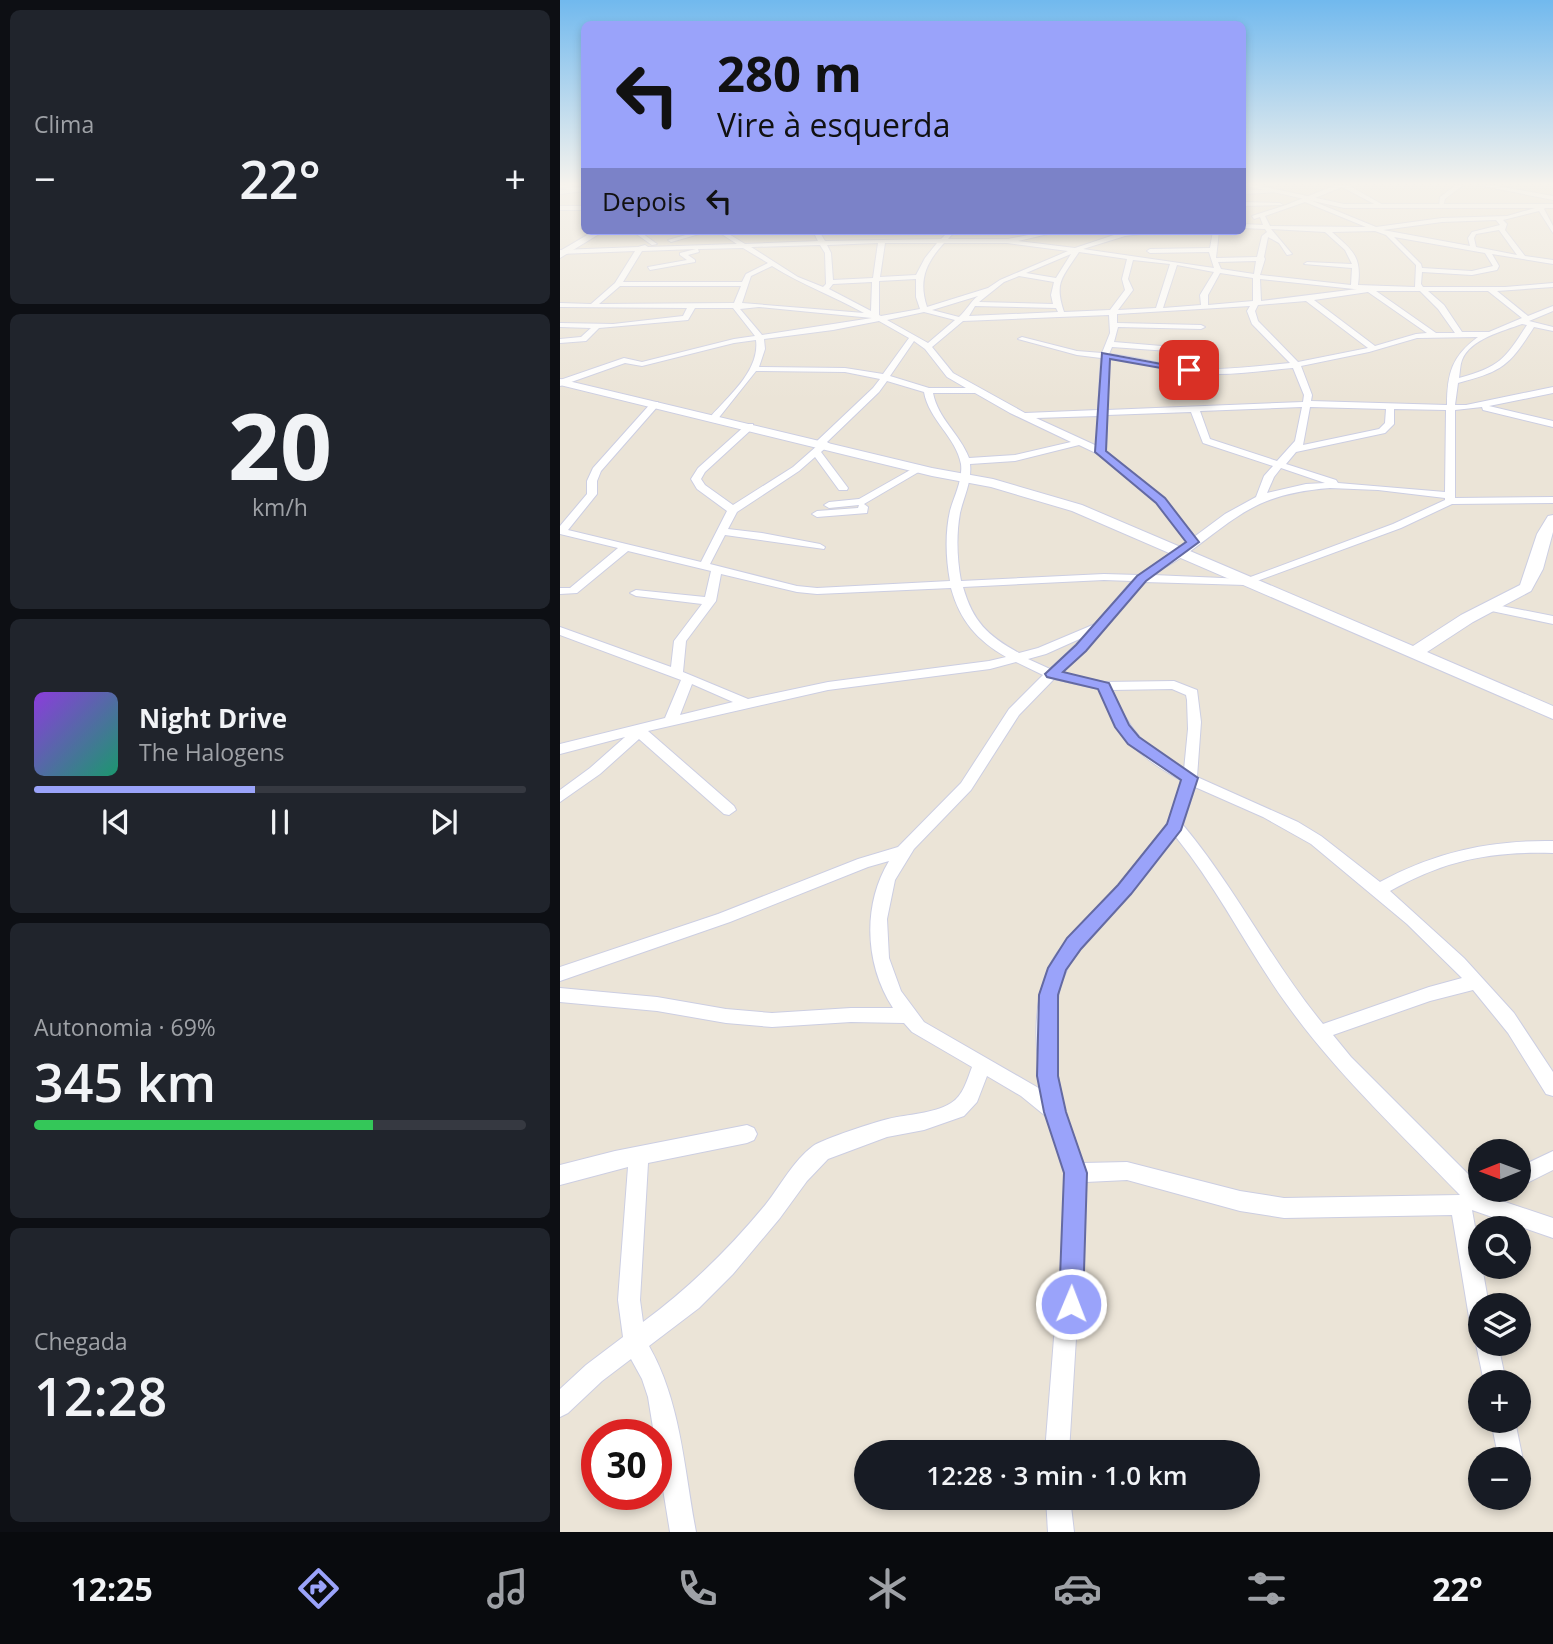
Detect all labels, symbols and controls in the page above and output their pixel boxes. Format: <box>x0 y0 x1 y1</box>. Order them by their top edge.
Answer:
text: 280 m <box>717 40 862 106</box>
icon: left <box>602 49 693 140</box>
text: Vire à esquerda <box>717 103 950 146</box>
text: Clima <box>34 108 94 140</box>
text: 22° <box>239 143 321 214</box>
text: − <box>34 152 56 204</box>
text: + <box>504 152 526 204</box>
icon: left <box>700 182 738 220</box>
text: Depois <box>602 183 686 219</box>
pin <box>1159 340 1219 400</box>
icon: arrive <box>1170 351 1208 389</box>
text: 20 <box>228 383 332 507</box>
text: km/h <box>252 491 308 523</box>
text: Night Drive <box>139 700 287 736</box>
text: The Halogens <box>139 736 285 768</box>
icon: previous <box>97 803 135 841</box>
icon: pause <box>261 803 299 841</box>
icon: next <box>425 803 463 841</box>
text: Autonomia · 69% <box>34 1011 216 1043</box>
text: 345 km <box>34 1046 216 1117</box>
north arrow <box>1468 1139 1531 1202</box>
map controls <box>1468 1139 1531 1510</box>
button: search <box>1468 1216 1531 1279</box>
position arrow <box>1034 1267 1108 1341</box>
button: layers <box>1468 1293 1531 1356</box>
text: Chegada <box>34 1325 128 1357</box>
text: 12:28 <box>34 1360 167 1431</box>
button: + <box>1468 1370 1531 1433</box>
speed limit sign: 30 <box>581 1419 672 1510</box>
button: − <box>1468 1447 1531 1510</box>
text: 12:28 · 3 min · 1.0 km <box>926 1457 1188 1493</box>
icon: directions <box>294 1564 343 1613</box>
icon: music <box>483 1564 532 1613</box>
icon: phone <box>673 1564 722 1613</box>
icon: climate <box>863 1564 912 1613</box>
icon: car <box>1053 1564 1102 1613</box>
icon: filters <box>1242 1564 1291 1613</box>
text: 12:25 <box>70 1567 153 1610</box>
text: 22° <box>1432 1567 1483 1610</box>

